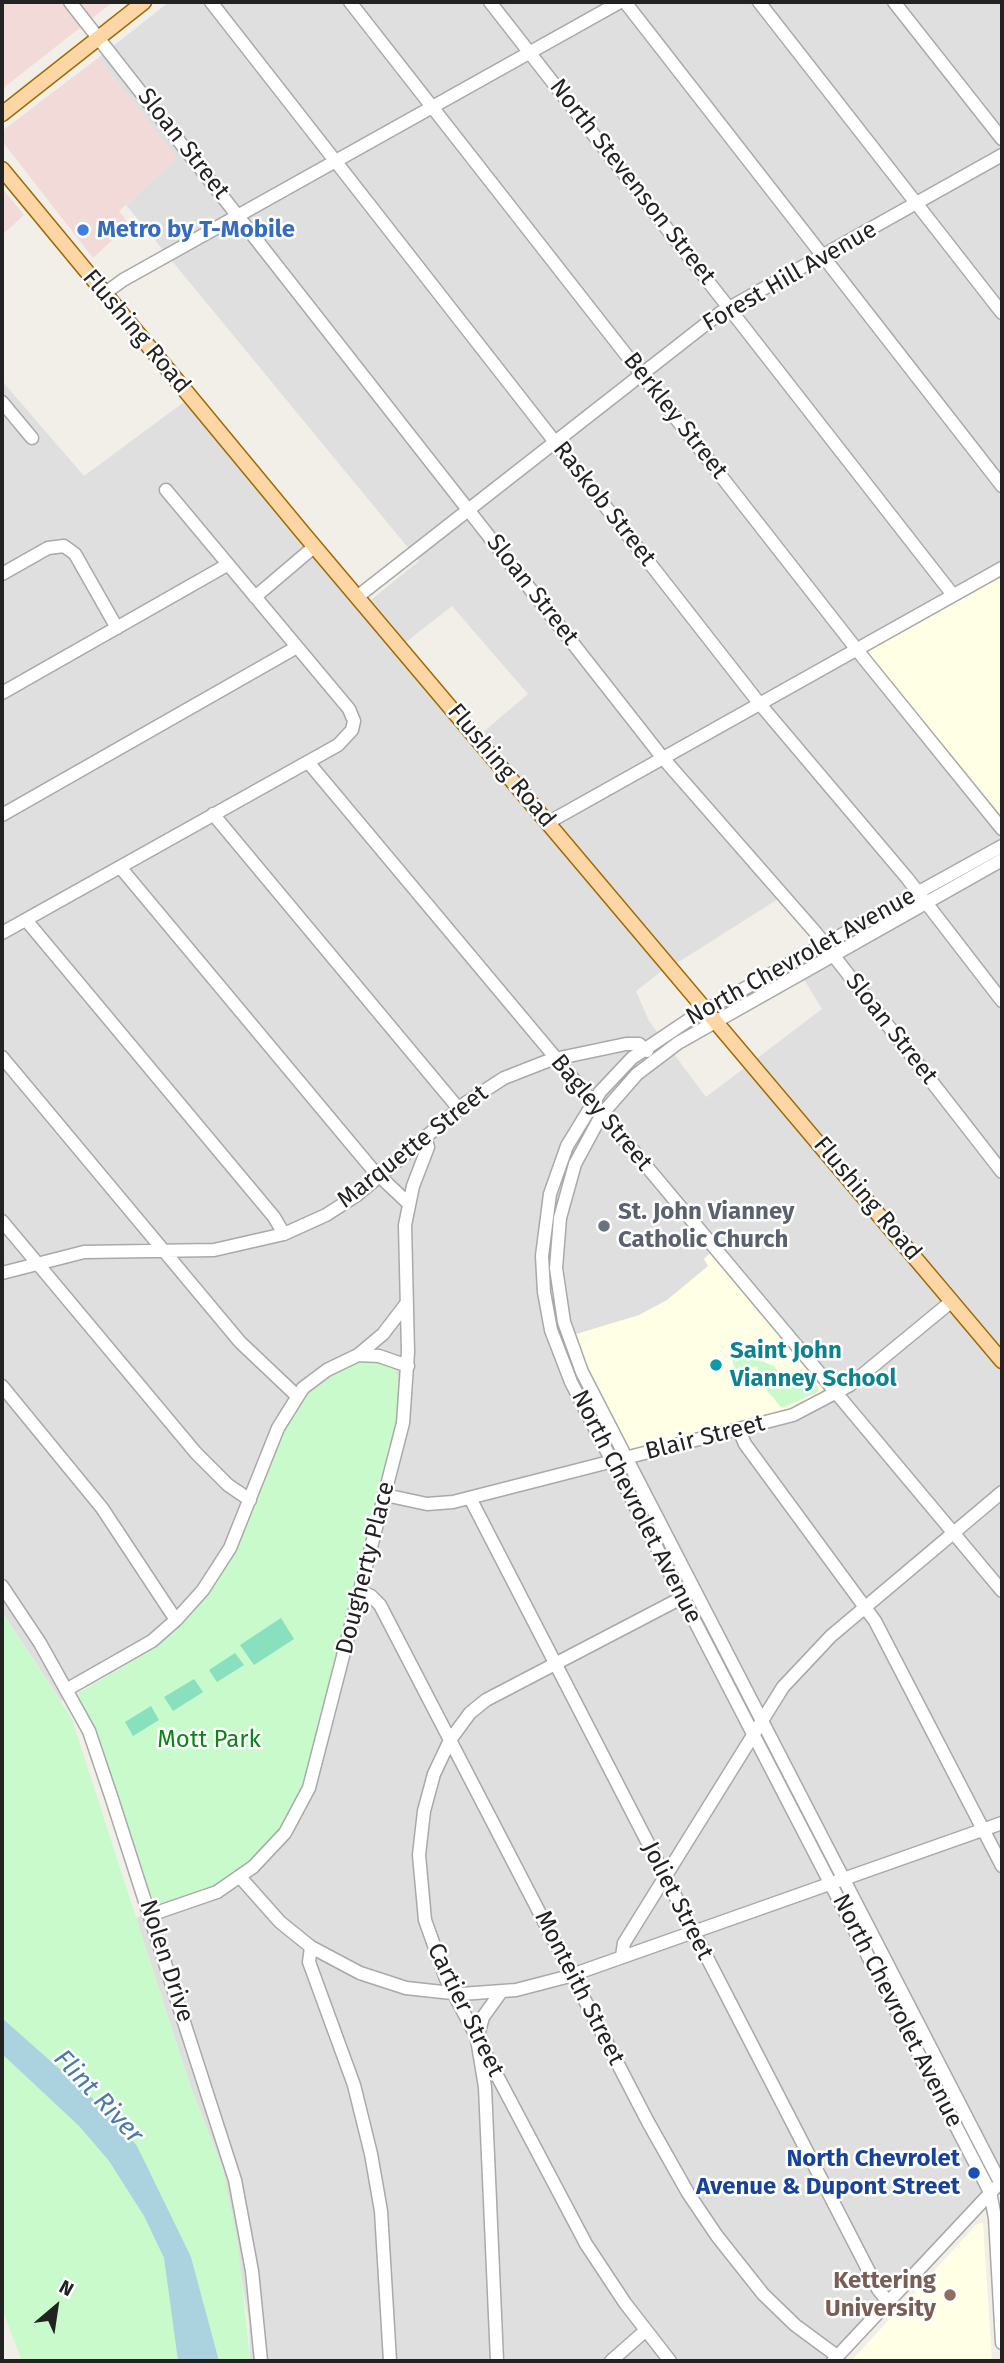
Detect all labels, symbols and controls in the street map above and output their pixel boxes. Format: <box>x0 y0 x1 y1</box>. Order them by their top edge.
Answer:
street label: North Stevenson Street <box>543 74 721 290</box>
street label: Sloan Street <box>131 83 235 205</box>
place label: Metro by T-Mobile <box>97 216 295 244</box>
street label: Forest Hill Avenue <box>698 216 882 338</box>
marker: Metro by T-Mobile <box>75 222 91 238</box>
street label: Flushing Road <box>76 264 196 400</box>
street label: Berkley Street <box>617 347 733 485</box>
street label: Raskob Street <box>546 436 662 572</box>
street label: Sloan Street <box>480 529 584 651</box>
street label: Flushing Road <box>441 698 561 834</box>
street label: North Chevrolet Avenue <box>681 882 921 1032</box>
street label: Sloan Street <box>839 968 943 1090</box>
street label: Bagley Street <box>544 1049 658 1177</box>
street label: Marquette Street <box>332 1079 494 1215</box>
street label: Flushing Road <box>807 1131 927 1267</box>
place label: St. John Vianney Catholic Church <box>618 1198 794 1254</box>
marker: St. John Vianney Catholic Church <box>596 1218 612 1234</box>
place label: Saint John Vianney School <box>730 1337 897 1393</box>
marker: Saint John Vianney School <box>708 1357 724 1373</box>
street label: North Chevrolet Avenue <box>565 1386 707 1628</box>
street label: Blair Street <box>642 1409 768 1467</box>
street label: Dougherty Place <box>331 1479 401 1657</box>
park label: Mott Park <box>157 1726 261 1754</box>
street label: Joliet Street <box>635 1837 719 1965</box>
street label: North Chevrolet Avenue <box>826 1890 968 2132</box>
street label: Nolen Drive <box>133 1896 199 2026</box>
street label: Monteith Street <box>528 1906 630 2070</box>
street label: Cartier Street <box>420 1939 510 2081</box>
water label: Flint River <box>47 2044 149 2150</box>
place label: North Chevrolet Avenue & Dupont Street <box>696 2145 960 2201</box>
marker: North Chevrolet Avenue & Dupont Street <box>966 2165 982 2181</box>
place label: Kettering University <box>825 2267 936 2323</box>
north arrow <box>21 2272 91 2342</box>
text: N <box>55 2275 78 2301</box>
marker: Kettering University <box>942 2287 958 2303</box>

